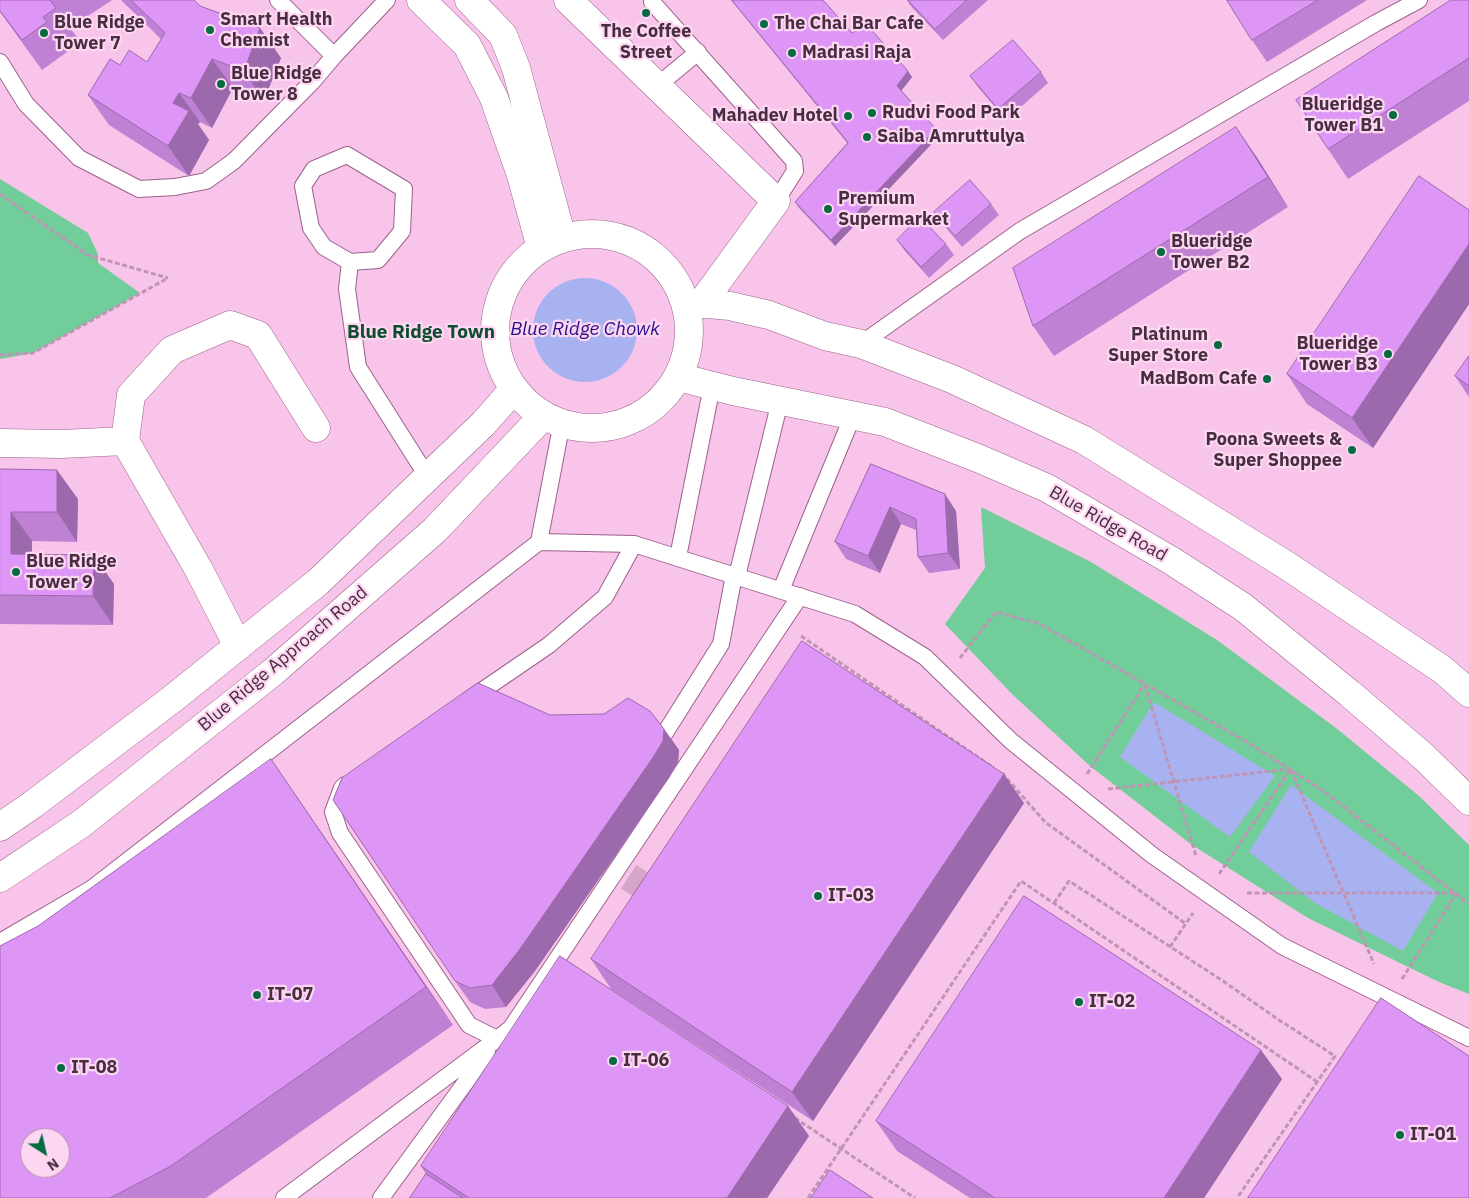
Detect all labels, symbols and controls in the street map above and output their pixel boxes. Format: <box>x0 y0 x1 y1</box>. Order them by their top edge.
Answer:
marker: The Coffee Street <box>640 7 652 19</box>
place label: Smart Health Chemist <box>220 9 332 52</box>
place label: Blue Ridge Tower 7 <box>54 12 145 54</box>
place label: The Chai Bar Cafe <box>774 13 924 35</box>
marker: The Chai Bar Cafe <box>758 18 770 30</box>
place label: The Coffee Street <box>601 21 691 64</box>
marker: Smart Health Chemist <box>204 24 216 36</box>
marker: Blue Ridge Tower 7 <box>38 27 50 39</box>
place label: Madrasi Raja <box>802 42 911 64</box>
marker: Madrasi Raja <box>786 47 798 59</box>
place label: Blue Ridge Tower 8 <box>231 63 322 106</box>
marker: Blue Ridge Tower 8 <box>215 78 227 90</box>
place label: Blueridge Tower B1 <box>1301 94 1383 136</box>
place label: Rudvi Food Park <box>882 102 1020 124</box>
place label: Mahadev Hotel <box>712 105 838 127</box>
marker: Rudvi Food Park <box>866 107 878 119</box>
marker: Blueridge Tower B1 <box>1387 109 1399 121</box>
marker: Mahadev Hotel <box>842 110 854 122</box>
place label: Saiba Amruttulya <box>877 126 1025 148</box>
marker: Saiba Amruttulya <box>861 131 873 143</box>
place label: Premium Supermarket <box>838 188 949 230</box>
marker: Premium Supermarket <box>822 203 834 215</box>
place label: Blueridge Tower B2 <box>1171 231 1253 274</box>
marker: Blueridge Tower B2 <box>1155 246 1167 258</box>
water label: Blue Ridge Chowk <box>510 319 660 341</box>
district label: Blue Ridge Town <box>347 322 495 344</box>
place label: Platinum Super Store <box>1108 324 1208 366</box>
place label: Blueridge Tower B3 <box>1296 333 1378 376</box>
marker: Platinum Super Store <box>1212 339 1224 351</box>
marker: Blueridge Tower B3 <box>1382 348 1394 360</box>
place label: MadBom Cafe <box>1140 368 1257 390</box>
marker: MadBom Cafe <box>1261 373 1273 385</box>
place label: Poona Sweets & Super Shoppee <box>1205 429 1342 472</box>
marker: Poona Sweets & Super Shoppee <box>1346 444 1358 456</box>
street label: Blue Ridge Road <box>1045 482 1171 566</box>
place label: Blue Ridge Tower 9 <box>26 551 117 594</box>
marker: Blue Ridge Tower 9 <box>10 566 22 578</box>
street label: Blue Ridge Approach Road <box>194 582 372 736</box>
place label: IT-03 <box>828 885 874 907</box>
marker: IT-03 <box>812 890 824 902</box>
place label: IT-07 <box>267 984 313 1006</box>
marker: IT-07 <box>251 989 263 1001</box>
place label: IT-02 <box>1089 991 1135 1013</box>
marker: IT-02 <box>1073 996 1085 1008</box>
place label: IT-06 <box>623 1050 669 1072</box>
marker: IT-06 <box>607 1055 619 1067</box>
place label: IT-08 <box>71 1057 117 1079</box>
marker: IT-08 <box>55 1062 67 1074</box>
place label: IT-01 <box>1410 1124 1456 1146</box>
north arrow <box>20 1128 70 1178</box>
marker: IT-01 <box>1394 1129 1406 1141</box>
text: N <box>44 1154 62 1175</box>

